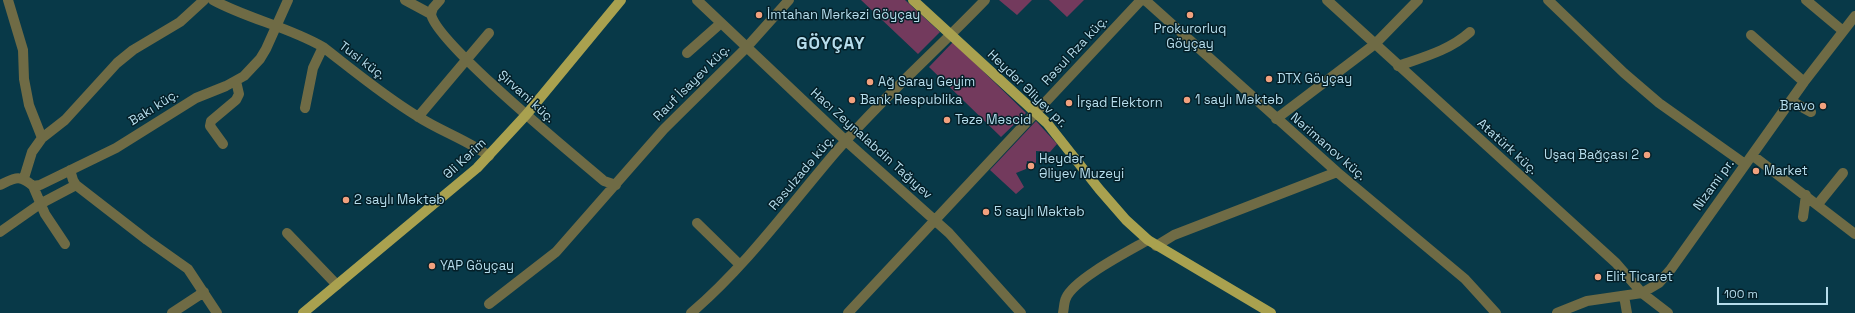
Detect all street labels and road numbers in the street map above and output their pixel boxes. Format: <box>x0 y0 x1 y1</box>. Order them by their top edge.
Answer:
street label: Rəsul Rza küç. <box>1039 13 1111 89</box>
street label: Tusi küç. <box>336 39 388 83</box>
street label: Rauf İsayev küç. <box>651 42 733 124</box>
street label: Heydər Əliyev pr. <box>984 47 1070 131</box>
street label: Şirvani küç. <box>494 68 558 126</box>
street label: Hacı Zeynalabdin Tağıyev <box>807 85 935 203</box>
street label: Bakı küç. <box>126 87 182 129</box>
street label: Nərimanov küç. <box>1287 110 1369 184</box>
street label: Atatürk küç. <box>1474 116 1540 178</box>
street label: Rəsulzadə küç. <box>766 132 838 214</box>
street label: Əli Kərim <box>440 135 490 183</box>
street label: Nizami pr. <box>1690 156 1738 214</box>

